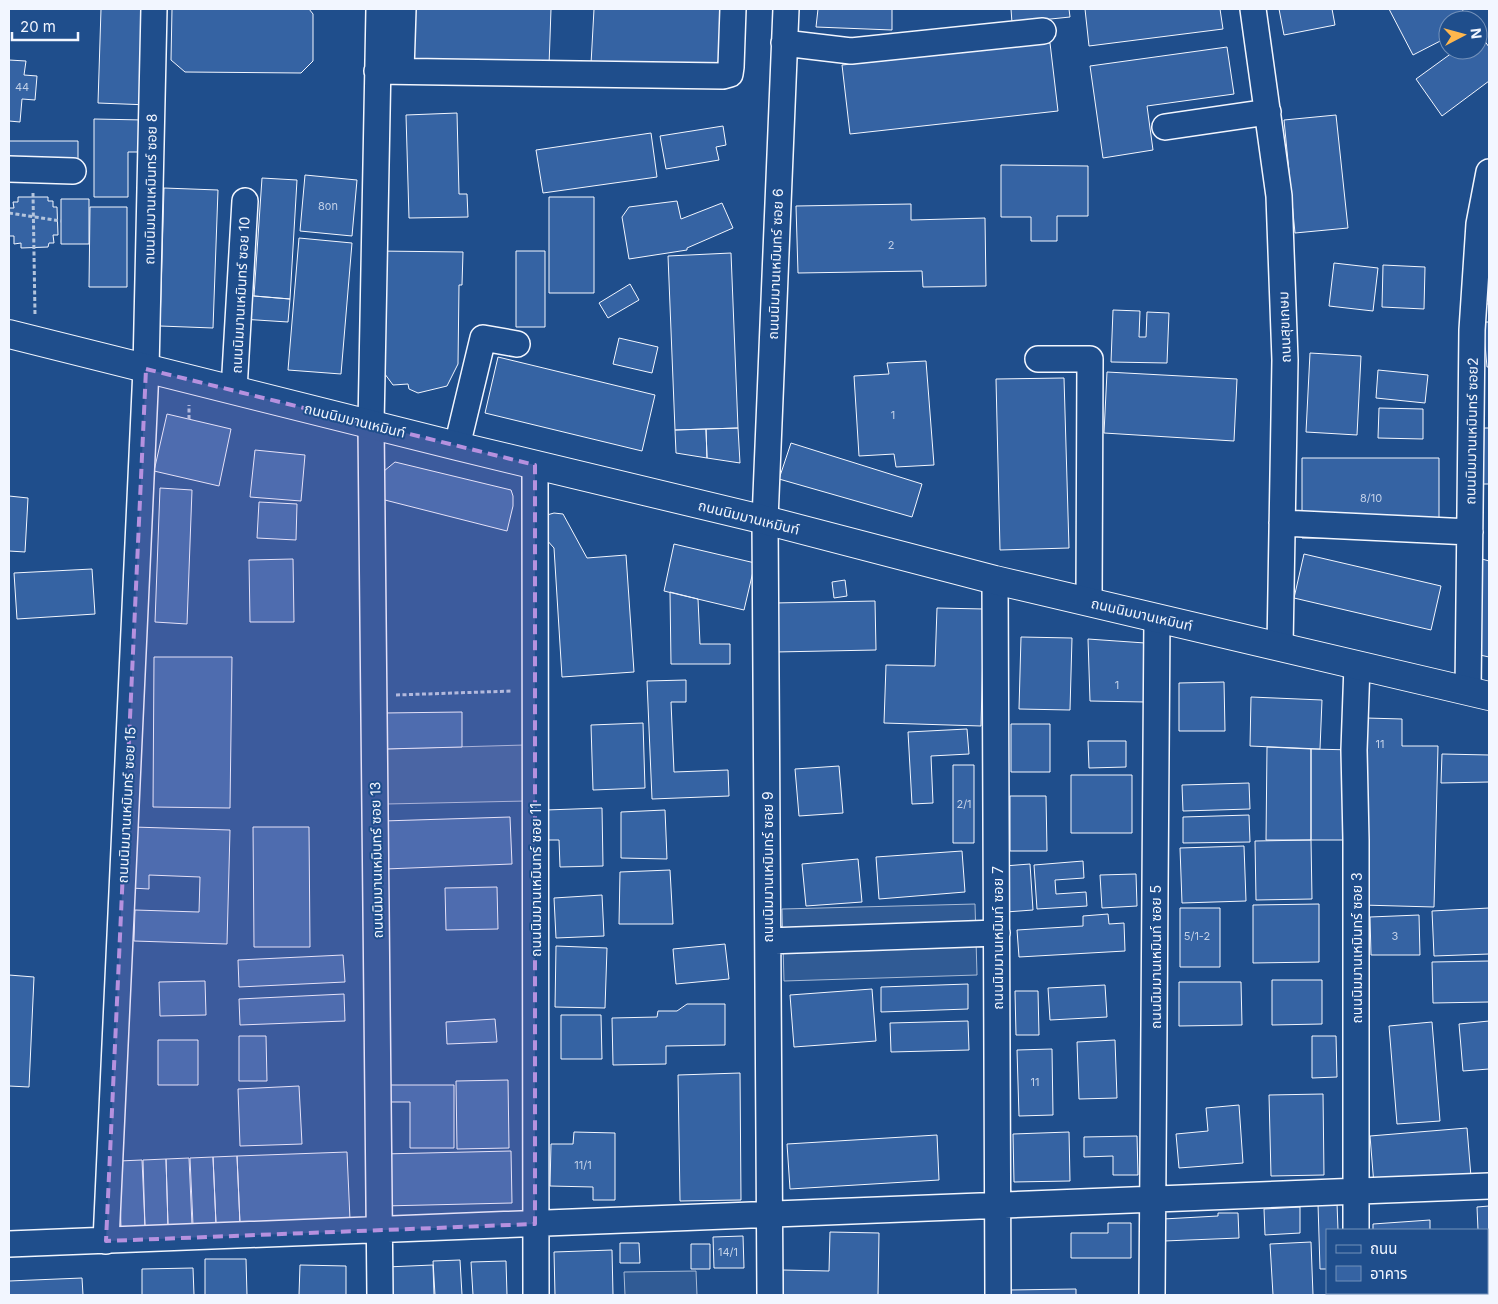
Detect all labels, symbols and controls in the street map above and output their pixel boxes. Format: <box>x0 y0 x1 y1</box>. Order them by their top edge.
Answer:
scale bar <box>12 10 79 42</box>
north arrow <box>1438 10 1488 60</box>
text: 20 m <box>20 17 56 36</box>
text: N <box>1467 27 1485 40</box>
house number: 44 <box>15 80 29 94</box>
street label: ถนนนิมมานเหมินทร์ ซอย 8 <box>140 113 160 265</box>
street label: ถนนนิมมานเหมินทร์ ซอย 6 <box>764 188 786 340</box>
house number: 8on <box>318 199 338 213</box>
street label: ถนนนิมมานเหมินทร์ ซอย 10 <box>227 216 253 374</box>
house number: 2 <box>888 238 894 252</box>
street label: ถนนสุขเกษม <box>1274 291 1295 363</box>
street label: ถนนนิมมานเหมินทร์ ซอย2 <box>1461 357 1481 505</box>
street label: ถนนนิมมานเหมินท์ <box>303 399 407 441</box>
house number: 1 <box>891 408 895 422</box>
house number: 8/10 <box>1360 491 1382 505</box>
street label: ถนนนิมมานเหมินท์ <box>697 496 801 538</box>
street label: ถนนนิมมานเหมินท์ <box>1090 594 1194 634</box>
house number: 1 <box>1115 678 1119 692</box>
street label: ถนนนิมมานเหมินทร์ ซอย 15 <box>113 726 139 884</box>
house number: 11 <box>1376 737 1384 751</box>
street label: ถนนนิมมานเหมินทร์ ซอย 13 <box>366 781 386 939</box>
street label: ถนนนิมมานเหมินทร์ ซอย 9 <box>759 791 776 943</box>
house number: 2/1 <box>956 797 972 811</box>
street label: ถนนนิมมานเหมินทร์ ซอย 11 <box>527 803 544 957</box>
street label: ถนนนิมมานเหมินท์ ซอย 7 <box>989 866 1006 1010</box>
street label: ถนนนิมมานเหมินทร์ ซอย 3 <box>1348 872 1365 1024</box>
street label: ถนนนิมมานเหมินท์ ซอย 5 <box>1147 885 1164 1029</box>
house number: 5/1-2 <box>1184 929 1210 943</box>
house number: 3 <box>1392 929 1399 943</box>
house number: 11 <box>1031 1075 1039 1089</box>
house number: 11/1 <box>574 1158 592 1172</box>
legend <box>1326 1229 1488 1294</box>
text: ถนน <box>1370 1239 1397 1258</box>
house number: 14/1 <box>718 1245 738 1259</box>
text: อาคาร <box>1370 1264 1407 1283</box>

